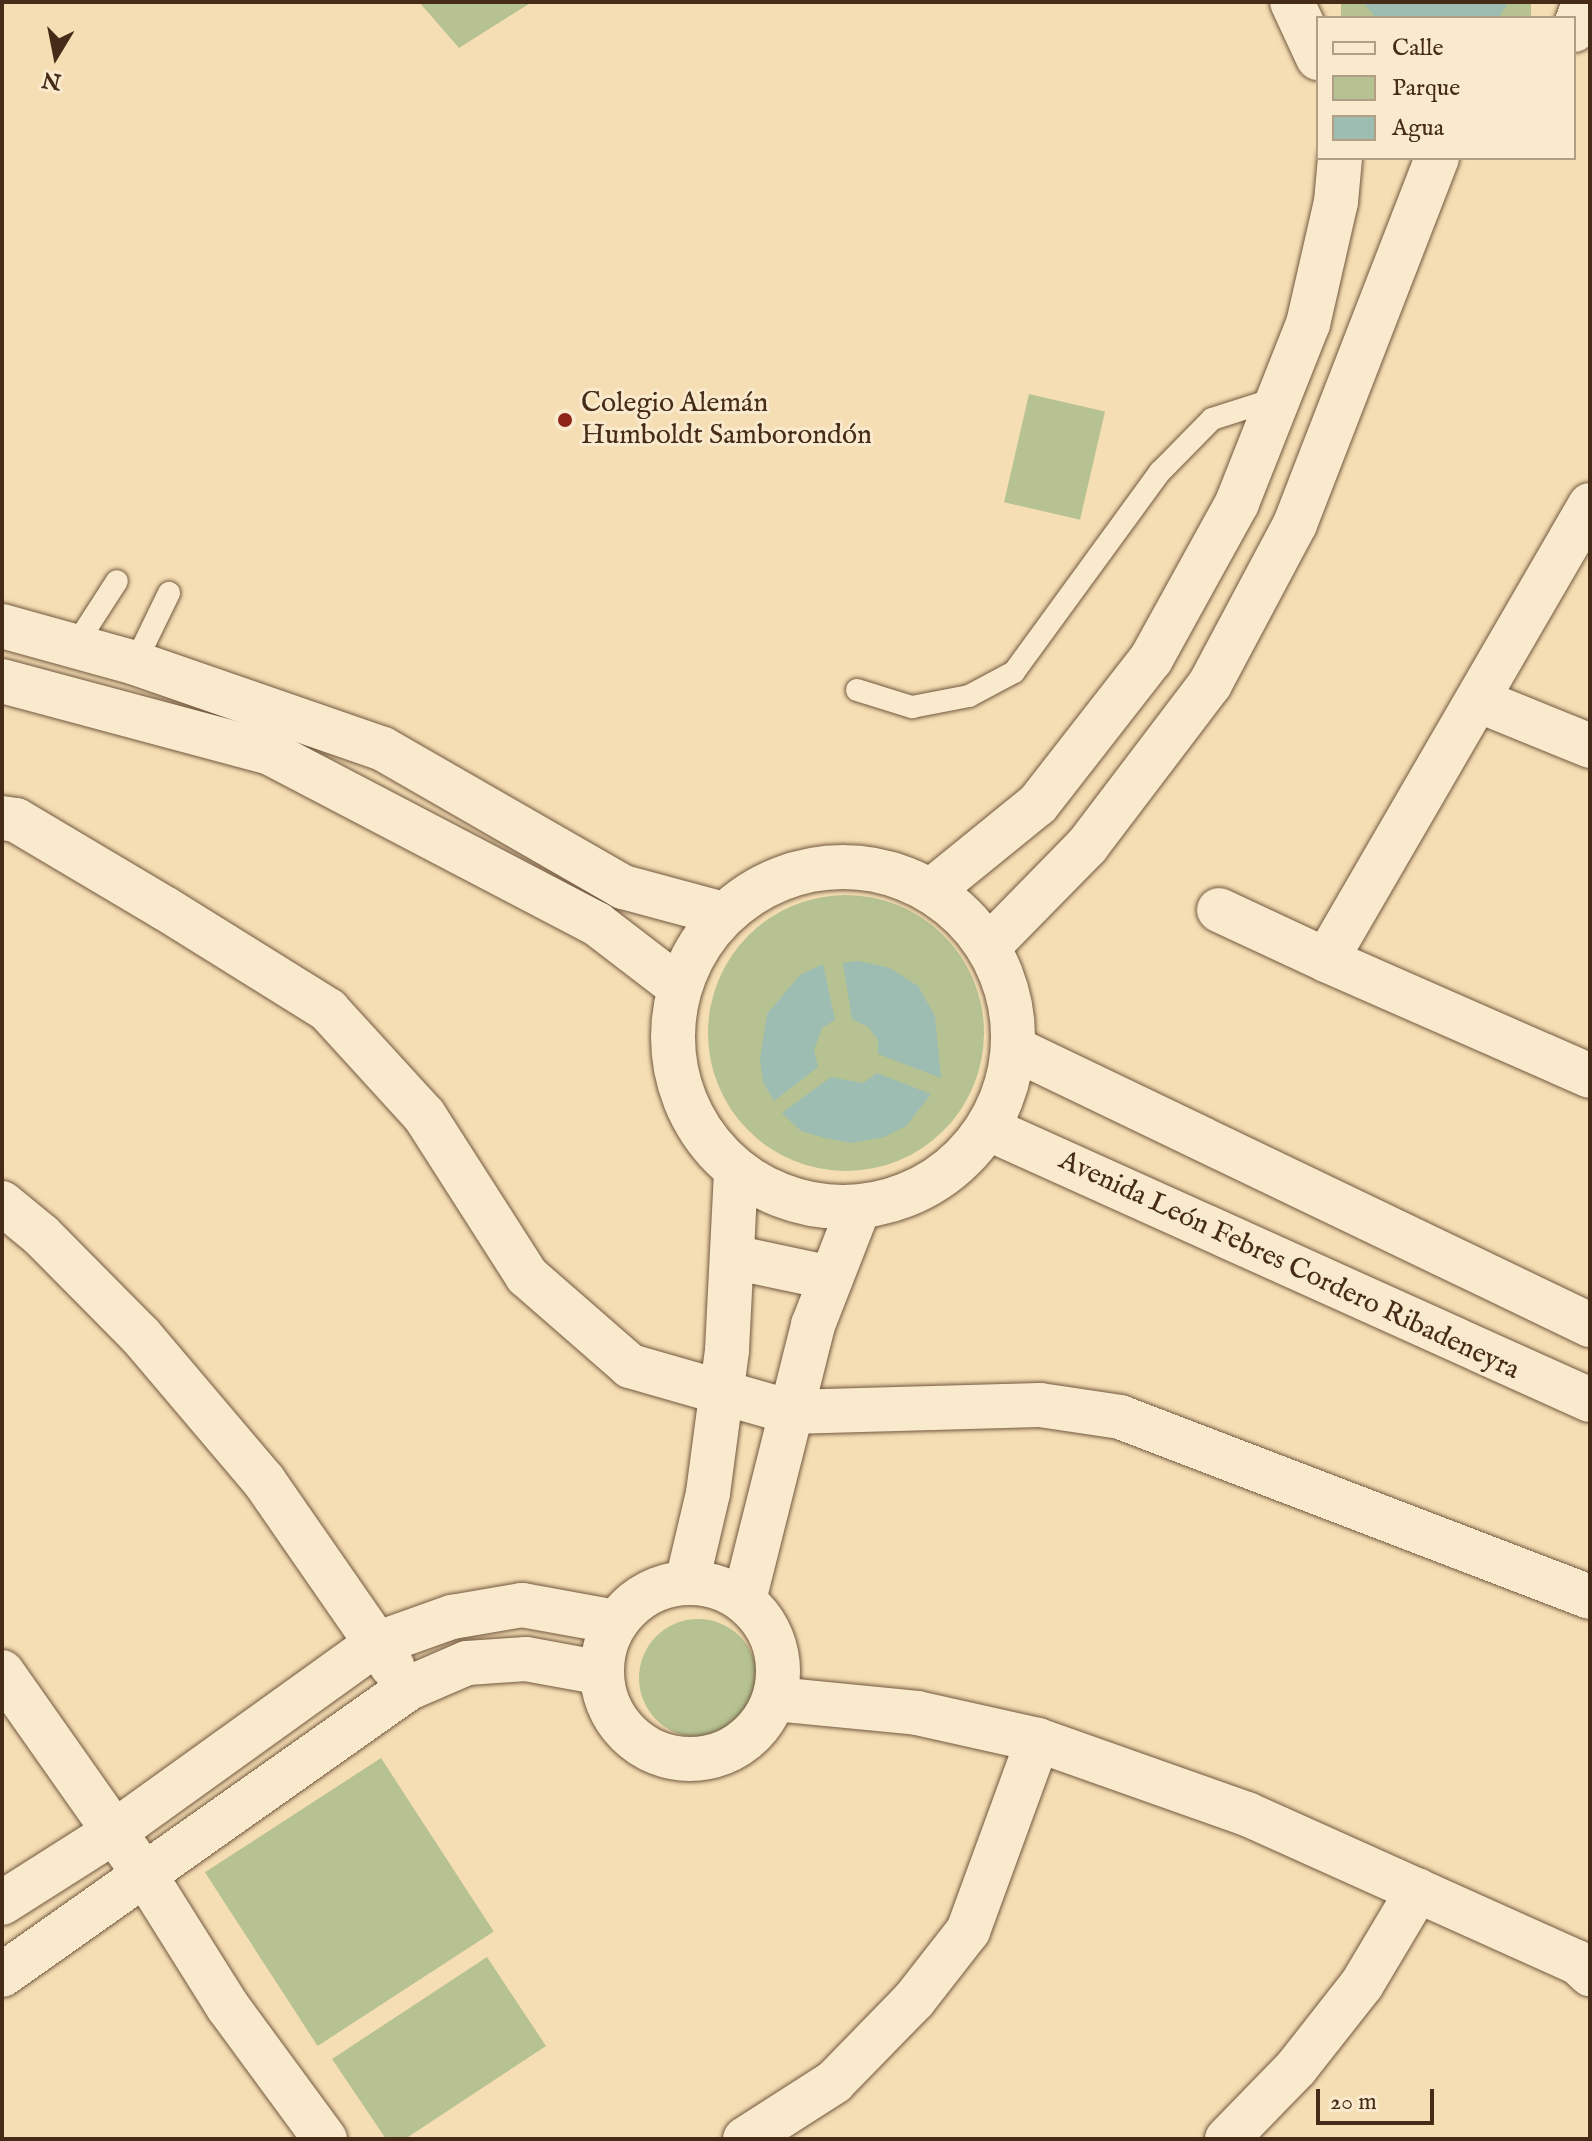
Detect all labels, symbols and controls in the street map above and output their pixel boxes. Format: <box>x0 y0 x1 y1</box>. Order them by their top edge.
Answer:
north arrow <box>16 16 96 96</box>
legend <box>1316 16 1576 160</box>
text: Calle <box>1392 33 1444 64</box>
text: N <box>40 64 64 95</box>
text: Parque <box>1392 73 1460 104</box>
text: Agua <box>1392 113 1444 144</box>
place label: Colegio Alemán Humboldt Samborondón <box>581 387 872 453</box>
marker: Colegio Alemán Humboldt Samborondón <box>556 411 574 429</box>
street label: Avenida León Febres Cordero Ribadeneyra <box>1053 1144 1525 1388</box>
scale bar <box>1320 2073 1438 2123</box>
text: 20 m <box>1330 2087 1377 2118</box>

